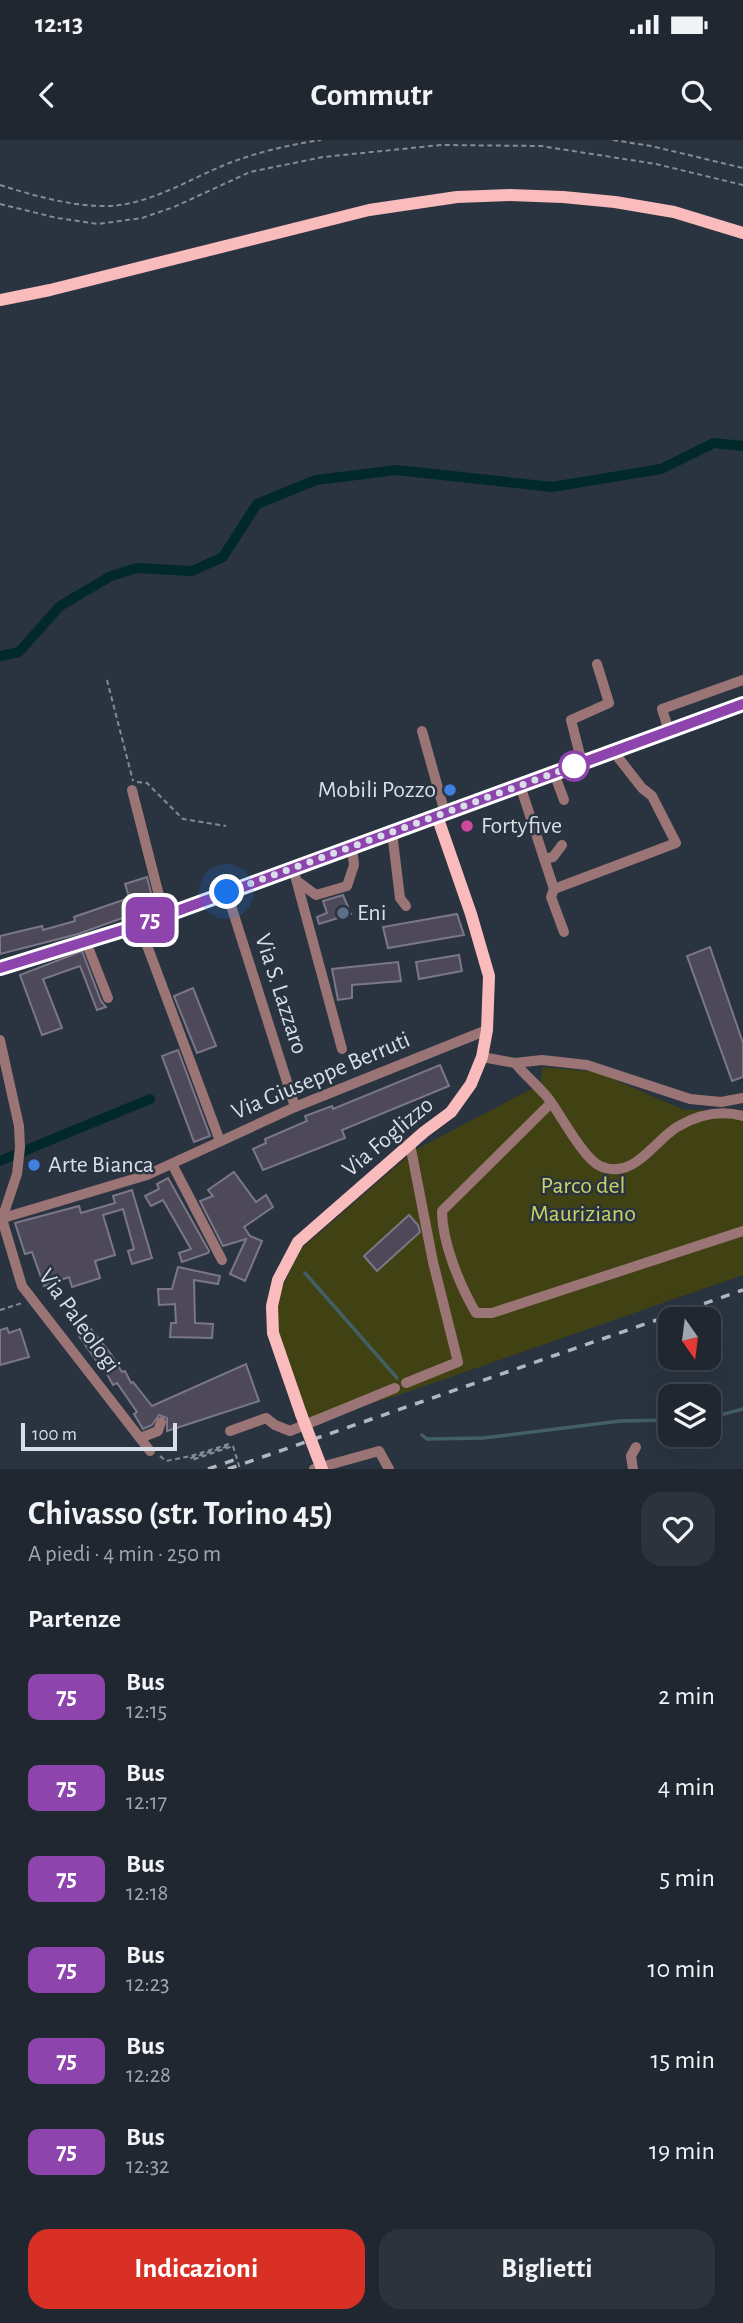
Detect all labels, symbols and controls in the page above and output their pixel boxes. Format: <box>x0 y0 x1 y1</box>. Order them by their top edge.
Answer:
text: 12:13 <box>35 11 83 37</box>
icon: back <box>28 76 66 114</box>
icon: search <box>677 76 715 114</box>
text: Commutr <box>311 79 432 111</box>
unlabelled marker <box>559 751 589 781</box>
place label: Mobili Pozzo <box>318 778 436 802</box>
marker: Mobili Pozzo <box>442 782 458 798</box>
place label: Fortyfive <box>481 814 562 838</box>
marker: Fortyfive <box>459 818 475 834</box>
your location <box>209 874 244 909</box>
line badge: 75 <box>118 897 182 943</box>
place label: Eni <box>357 901 387 925</box>
marker: Eni <box>335 905 351 921</box>
text: 75 <box>140 908 160 932</box>
street label: Via S. Lazzaro <box>250 931 312 1057</box>
street label: Via Giuseppe Berruti <box>228 1028 414 1124</box>
street label: Via Foglizzo <box>338 1092 438 1182</box>
place label: Arte Bianca <box>48 1153 154 1177</box>
marker: Arte Bianca <box>26 1157 42 1173</box>
park label: Parco del Mauriziano <box>530 1174 636 1226</box>
street label: Via Paleologi <box>34 1265 124 1377</box>
north arrow <box>658 1307 721 1370</box>
map controls <box>658 1307 721 1447</box>
button: layers <box>658 1384 721 1447</box>
scale bar <box>21 1420 177 1452</box>
text: 100 m <box>32 1425 77 1444</box>
button: heart <box>641 1492 715 1566</box>
text: Chivasso (str. Torino 45) <box>28 1498 334 1531</box>
text: A piedi · 4 min · 250 m <box>28 1543 221 1566</box>
text: Partenze <box>28 1606 121 1632</box>
text: Bus <box>126 1669 165 1695</box>
text: 2 min <box>658 1683 715 1709</box>
text: 75 <box>56 1685 77 1709</box>
text: 12:15 <box>126 1700 167 1723</box>
text: Bus <box>126 1760 165 1786</box>
text: 4 min <box>658 1774 715 1800</box>
text: 75 <box>56 1776 77 1800</box>
text: 12:17 <box>126 1791 167 1814</box>
text: Bus <box>126 1851 165 1877</box>
text: 5 min <box>659 1865 715 1891</box>
text: 75 <box>56 1867 77 1891</box>
text: 12:18 <box>126 1882 168 1905</box>
text: Bus <box>126 1942 165 1968</box>
text: 10 min <box>648 1956 715 1982</box>
text: 75 <box>56 1958 77 1982</box>
text: 12:23 <box>126 1973 170 1996</box>
text: Bus <box>126 2033 165 2059</box>
text: 15 min <box>650 2047 715 2073</box>
text: 75 <box>56 2049 77 2073</box>
text: 12:28 <box>126 2064 171 2087</box>
text: Bus <box>126 2124 165 2150</box>
text: 19 min <box>649 2138 715 2164</box>
text: 75 <box>56 2140 77 2164</box>
text: 12:32 <box>126 2155 170 2178</box>
button: Indicazioni <box>28 2229 365 2309</box>
button: Biglietti <box>379 2229 715 2309</box>

